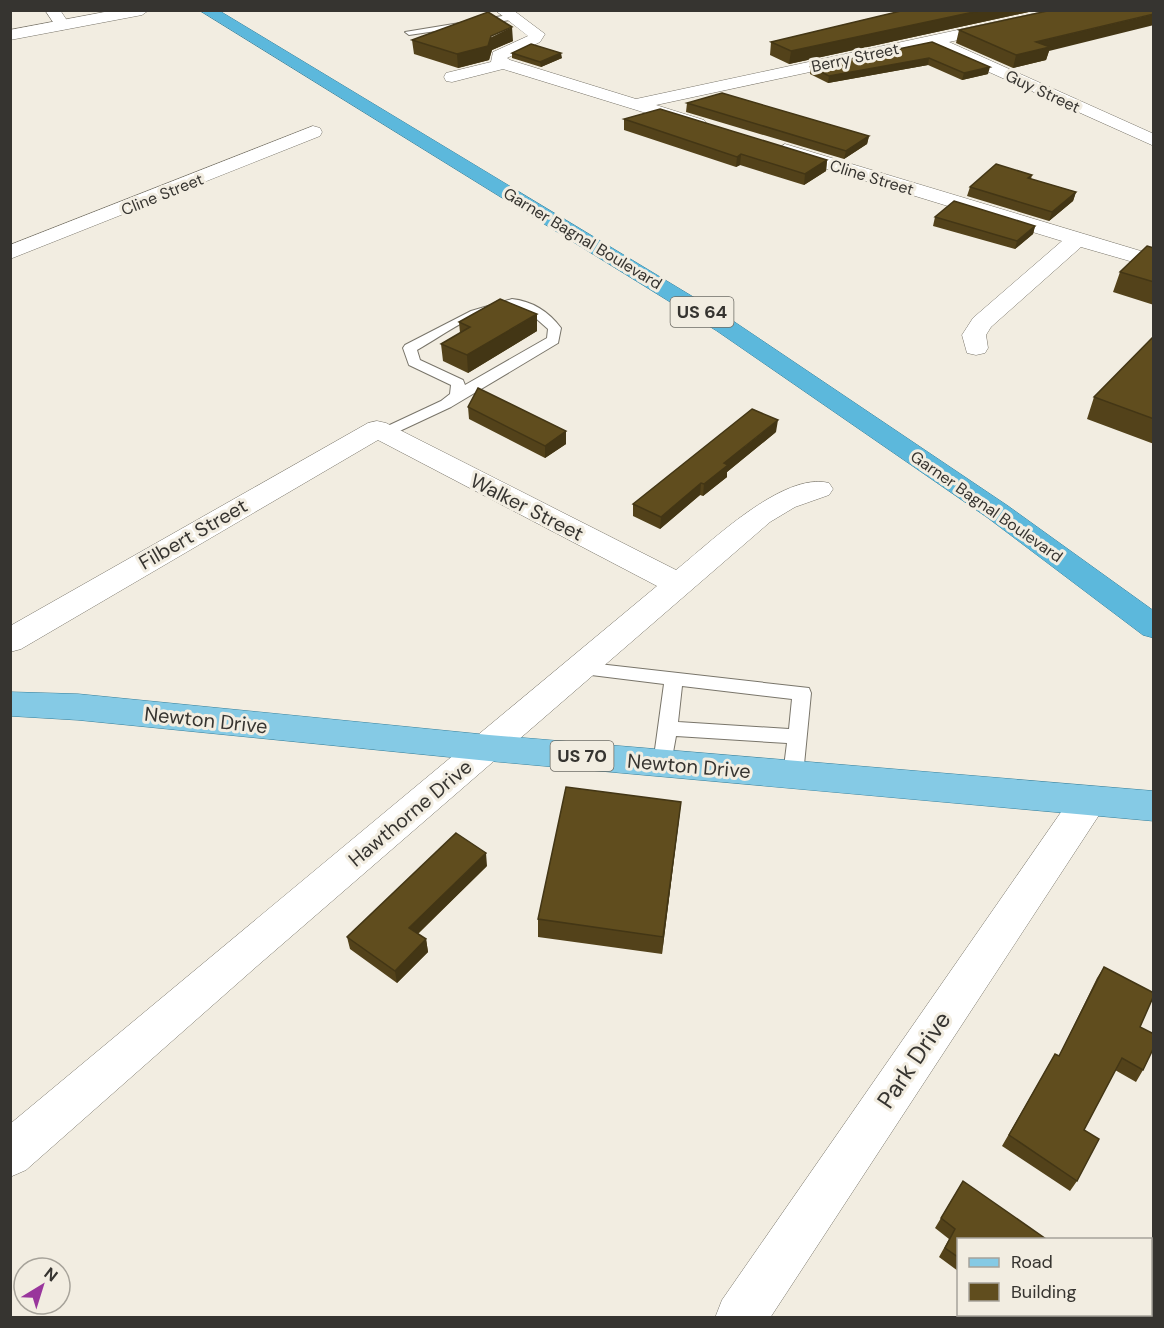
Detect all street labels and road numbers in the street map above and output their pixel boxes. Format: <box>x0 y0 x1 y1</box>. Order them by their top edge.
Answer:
street label: Berry Street <box>809 38 901 77</box>
street label: Guy Street <box>1002 65 1083 118</box>
street label: Cline Street <box>827 155 916 200</box>
street label: Cline Street <box>118 168 206 220</box>
street label: Garner Bagnal Boulevard <box>500 183 666 294</box>
road number: US 64 <box>670 297 734 327</box>
street label: Garner Bagnal Boulevard <box>906 446 1067 567</box>
street label: Walker Street <box>466 467 588 547</box>
street label: Filbert Street <box>134 492 252 576</box>
street label: Newton Drive <box>143 701 269 739</box>
road number: US 70 <box>550 741 614 771</box>
street label: Newton Drive <box>626 748 752 784</box>
street label: Hawthorne Drive <box>343 754 477 872</box>
street label: Park Drive <box>870 1005 957 1114</box>

